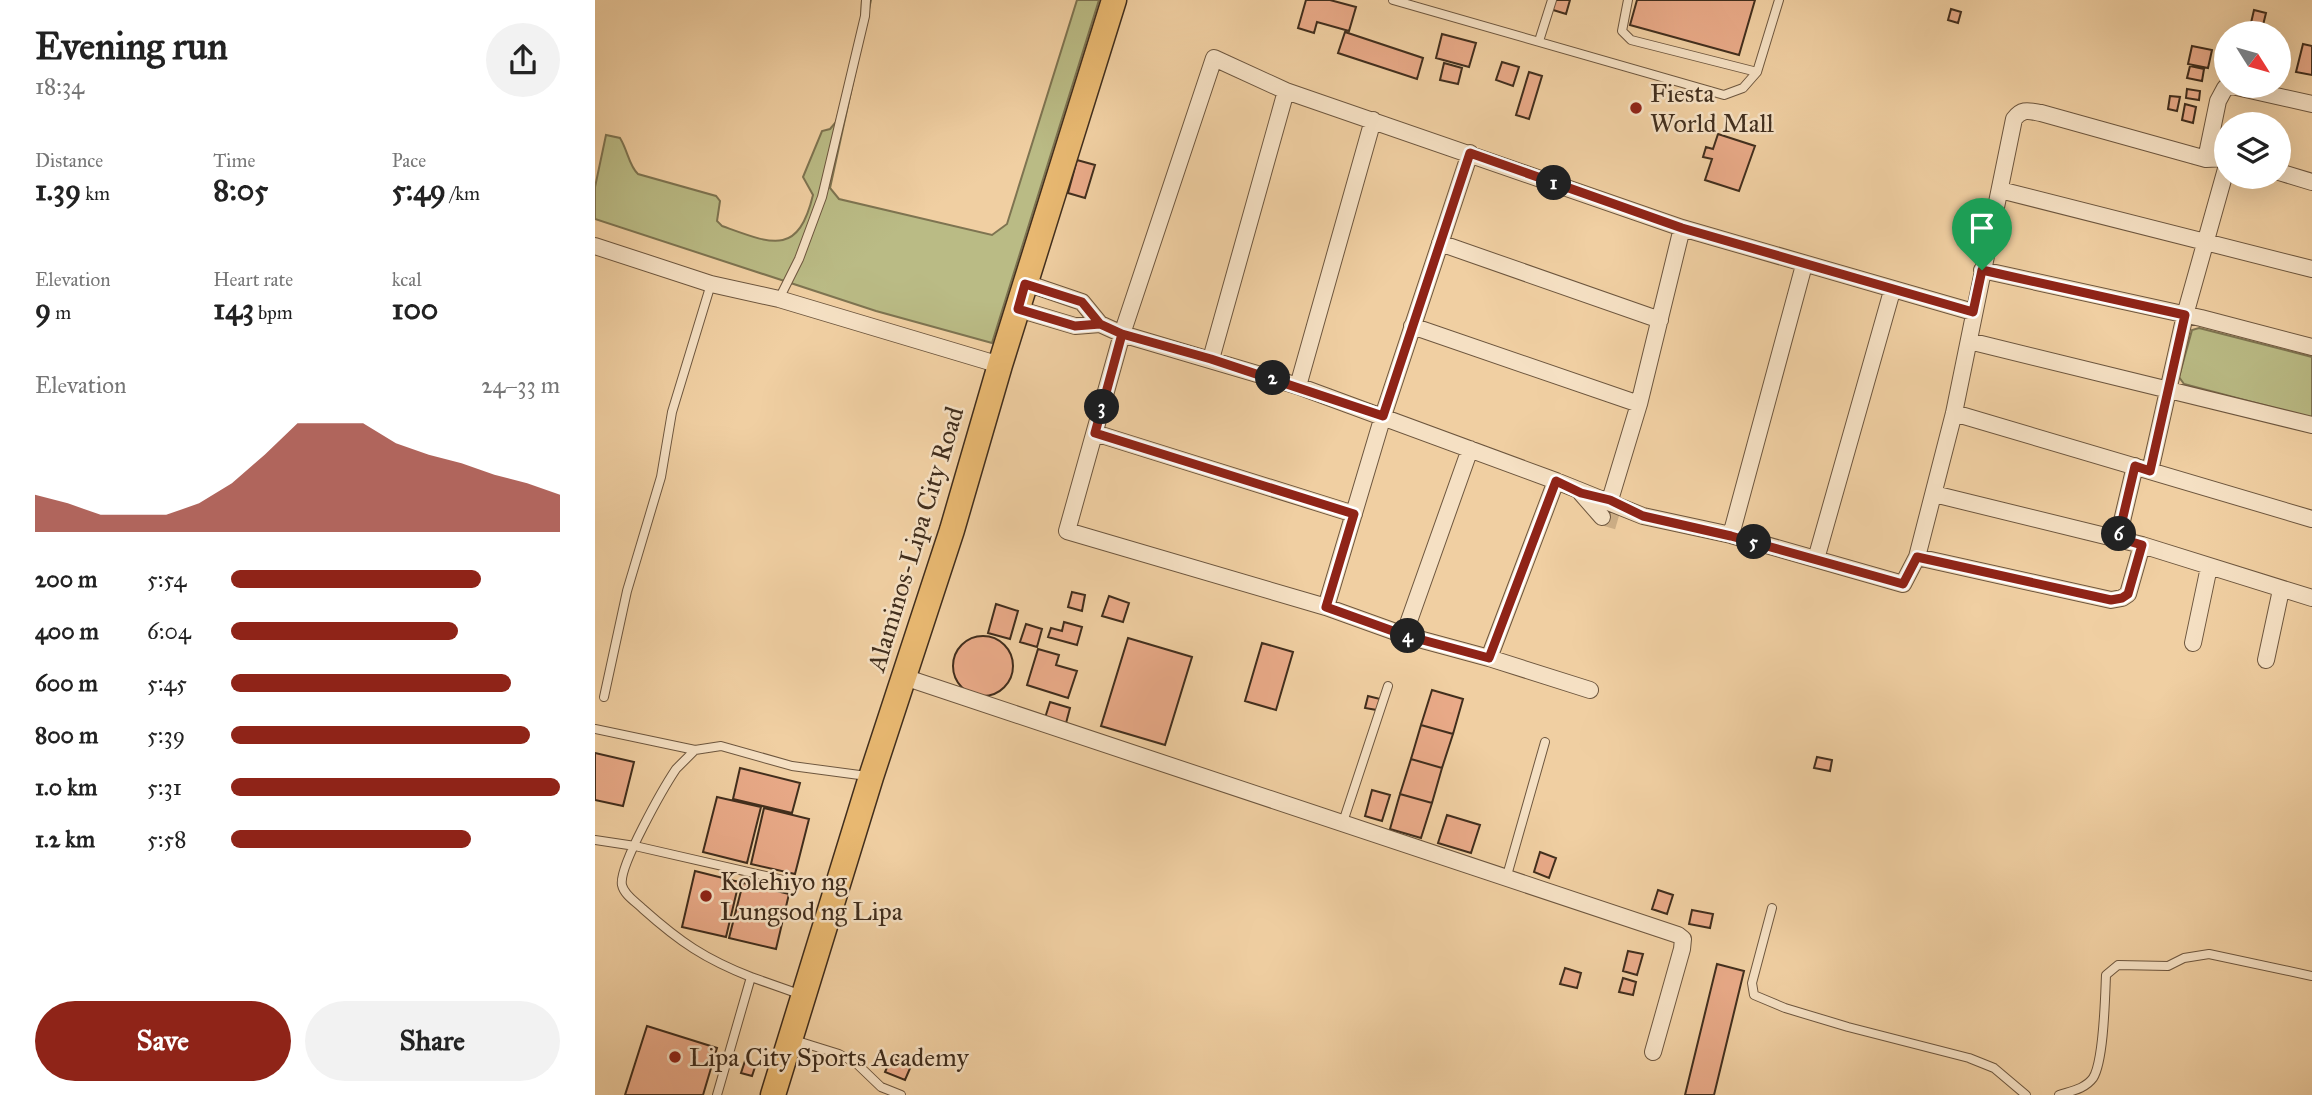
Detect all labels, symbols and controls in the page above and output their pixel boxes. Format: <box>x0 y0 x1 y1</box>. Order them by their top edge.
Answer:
north arrow <box>2214 21 2291 98</box>
map controls <box>2214 21 2291 189</box>
text: Evening run <box>35 23 228 69</box>
button: share <box>486 23 560 97</box>
text: 18:34 <box>35 72 84 100</box>
place label: Fiesta World Mall <box>1650 77 1774 139</box>
marker: Fiesta World Mall <box>1628 100 1644 116</box>
button: layers <box>2214 112 2291 189</box>
text: Distance <box>35 149 103 172</box>
text: Time <box>213 149 255 172</box>
text: Pace <box>392 149 426 172</box>
pin: 1 <box>1537 166 1571 200</box>
text: 1 <box>1550 171 1557 194</box>
text: 1.39 <box>35 172 81 208</box>
text: 8:05 <box>213 172 268 208</box>
text: 5:49 <box>392 172 446 208</box>
text: km <box>81 182 110 205</box>
text: /km <box>446 182 480 205</box>
pin <box>1952 198 2012 270</box>
icon: arrive <box>1963 209 2001 247</box>
text: Elevation <box>35 268 110 291</box>
text: Heart rate <box>213 268 293 291</box>
text: kcal <box>392 268 422 291</box>
text: 9 <box>35 291 51 327</box>
text: 143 <box>213 291 254 327</box>
text: 100 <box>392 291 438 327</box>
text: m <box>51 301 71 324</box>
text: bpm <box>254 301 293 324</box>
pin: 2 <box>1255 360 1291 396</box>
text: 2 <box>1268 366 1277 389</box>
text: Elevation <box>35 371 126 399</box>
text: 24–33 m <box>481 371 560 399</box>
pin: 3 <box>1085 390 1119 424</box>
text: 3 <box>1098 395 1105 418</box>
street label: Alaminos-Lipa City Road <box>859 403 971 676</box>
pin: 6 <box>2101 516 2137 552</box>
text: 6 <box>2114 522 2123 545</box>
pin: 5 <box>1737 524 1771 560</box>
text: 5 <box>1749 530 1758 553</box>
text: 200 m <box>35 565 97 593</box>
text: 5:54 <box>147 565 186 593</box>
text: 400 m <box>35 617 99 645</box>
text: 6:04 <box>147 617 191 645</box>
pin: 4 <box>1391 618 1425 654</box>
text: 4 <box>1402 624 1413 647</box>
text: 600 m <box>35 669 98 697</box>
text: 5:45 <box>147 669 187 697</box>
text: 800 m <box>35 721 98 749</box>
text: 5:39 <box>147 721 185 749</box>
text: 1.0 km <box>35 773 97 801</box>
text: 5:31 <box>147 773 182 801</box>
text: 1.2 km <box>35 825 95 853</box>
text: 5:58 <box>147 825 186 853</box>
place label: Kolehiyo ng Lungsod ng Lipa <box>720 865 903 927</box>
marker: Kolehiyo ng Lungsod ng Lipa <box>698 888 714 904</box>
button: Save <box>35 1001 291 1081</box>
button: Share <box>305 1001 560 1081</box>
place label: Lipa City Sports Academy <box>689 1041 969 1073</box>
marker: Lipa City Sports Academy <box>667 1049 683 1065</box>

